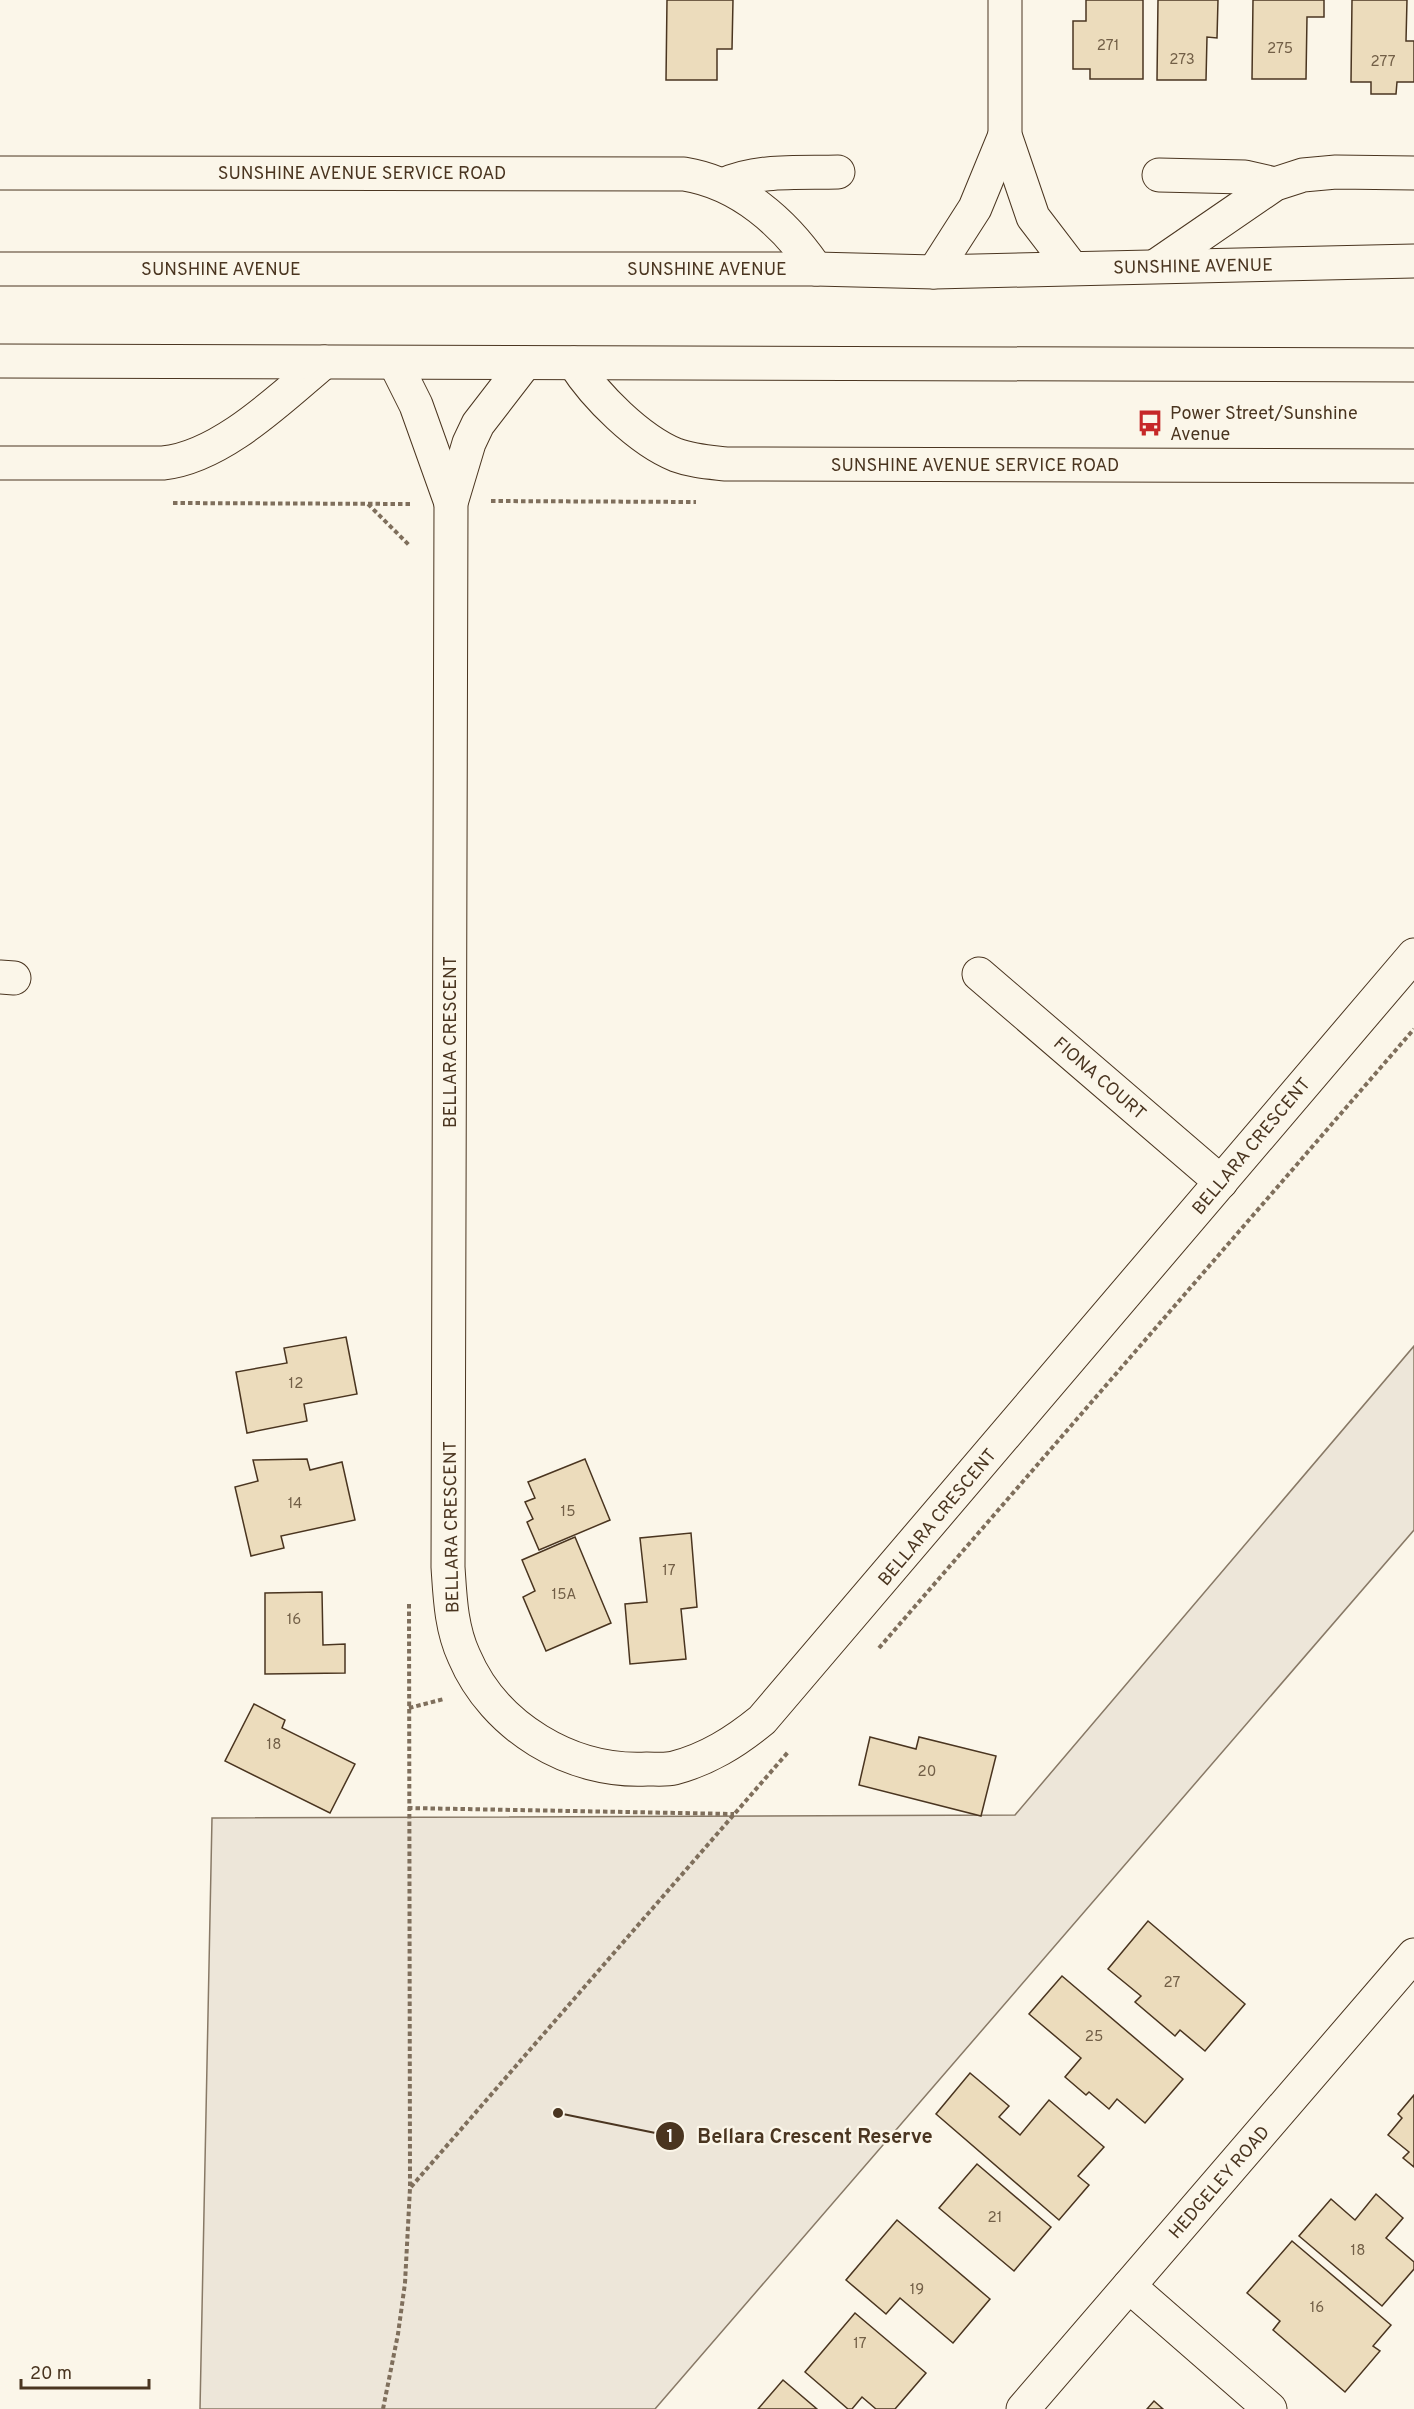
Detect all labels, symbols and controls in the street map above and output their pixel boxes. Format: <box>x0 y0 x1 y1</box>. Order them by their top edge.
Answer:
house number: 271 <box>1097 37 1119 56</box>
house number: 275 <box>1267 40 1293 59</box>
house number: 273 <box>1169 51 1195 70</box>
house number: 277 <box>1370 53 1396 72</box>
street label: SUNSHINE AVENUE SERVICE ROAD <box>218 163 506 186</box>
street label: SUNSHINE AVENUE <box>1113 255 1273 280</box>
street label: SUNSHINE AVENUE <box>141 259 301 282</box>
street label: SUNSHINE AVENUE <box>627 259 787 282</box>
place label: Power Street/Sunshine Avenue <box>1170 403 1358 447</box>
bus stop icon: Power Street/Sunshine Avenue <box>1135 408 1165 438</box>
street label: SUNSHINE AVENUE SERVICE ROAD <box>831 455 1119 478</box>
street label: BELLARA CRESCENT <box>440 956 463 1128</box>
street label: FIONA COURT <box>1048 1033 1150 1126</box>
street label: BELLARA CRESCENT <box>1188 1074 1316 1220</box>
house number: 12 <box>289 1375 303 1394</box>
street label: BELLARA CRESCENT <box>439 1441 465 1613</box>
street label: BELLARA CRESCENT <box>874 1445 1002 1591</box>
house number: 14 <box>288 1495 302 1514</box>
house number: 15 <box>561 1503 575 1522</box>
house number: 17 <box>662 1562 676 1581</box>
house number: 15A <box>552 1586 576 1605</box>
house number: 16 <box>287 1611 301 1630</box>
house number: 18 <box>267 1736 281 1755</box>
house number: 20 <box>918 1763 936 1782</box>
house number: 27 <box>1164 1974 1181 1993</box>
house number: 25 <box>1085 2028 1103 2047</box>
callout: Bellara Crescent Reserve <box>655 2117 945 2155</box>
street label: HEDGELEY ROAD <box>1165 2122 1276 2244</box>
text: Bellara Crescent Reserve <box>697 2125 933 2151</box>
text: 1 <box>666 2126 674 2149</box>
house number: 21 <box>988 2209 1002 2228</box>
house number: 18 <box>1351 2242 1365 2261</box>
house number: 19 <box>910 2281 924 2300</box>
house number: 16 <box>1310 2299 1324 2318</box>
house number: 17 <box>853 2335 867 2354</box>
scale bar <box>21 2352 148 2390</box>
text: 20 m <box>30 2363 72 2386</box>

